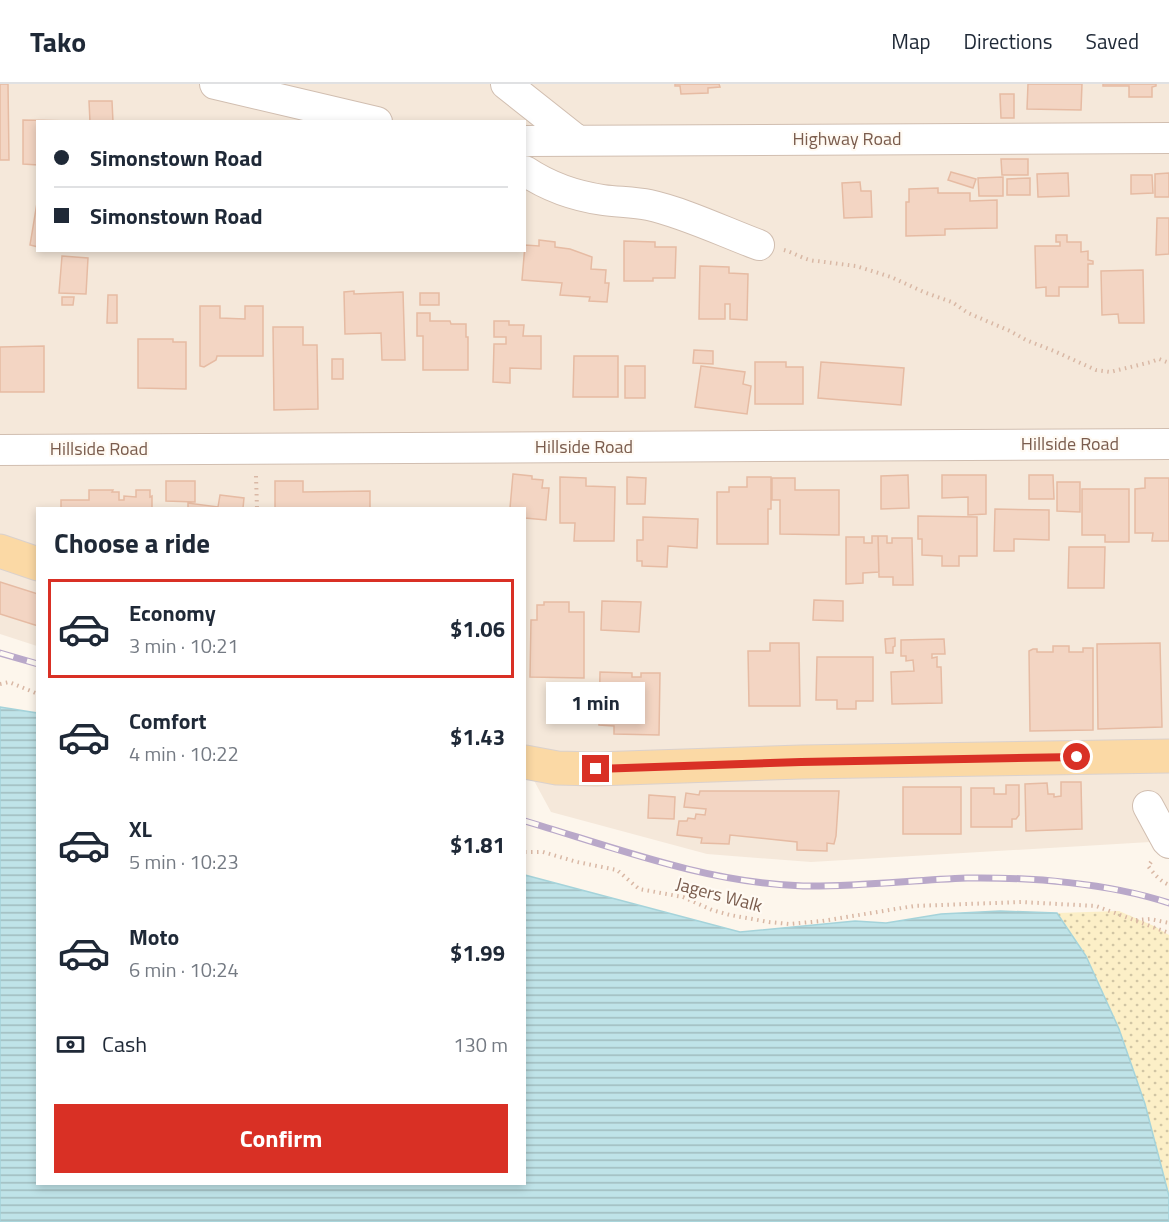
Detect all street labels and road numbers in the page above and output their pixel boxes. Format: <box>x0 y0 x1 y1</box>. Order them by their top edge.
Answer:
street label: Highway Road <box>792 125 902 152</box>
street label: Hillside Road <box>1021 430 1119 457</box>
street label: Hillside Road <box>535 433 633 460</box>
street label: Hillside Road <box>50 435 148 462</box>
street label: Jagers Walk <box>673 870 766 919</box>

